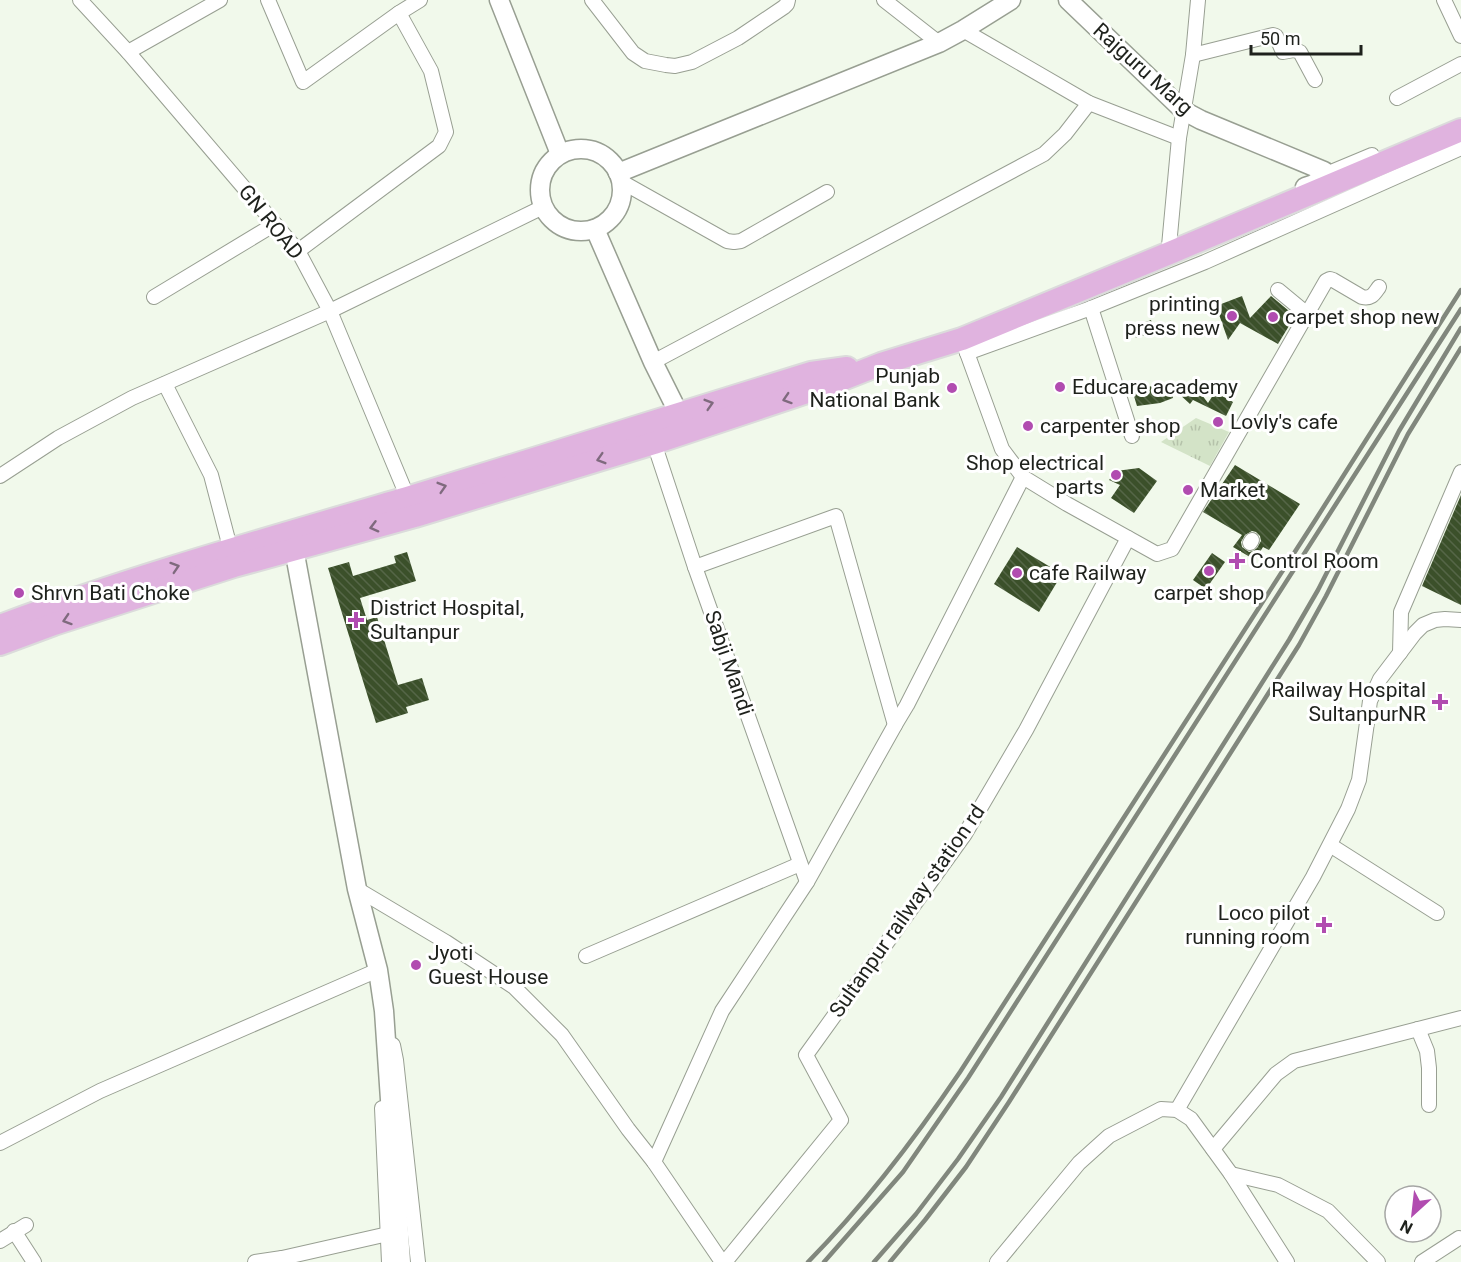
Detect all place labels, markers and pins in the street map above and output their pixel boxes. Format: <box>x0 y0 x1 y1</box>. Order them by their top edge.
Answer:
place label: printing press new <box>1125 292 1220 340</box>
place label: carpet shop new <box>1285 305 1440 329</box>
marker: printing press new <box>1225 309 1239 323</box>
marker: carpet shop new <box>1266 310 1280 324</box>
place label: Punjab National Bank <box>810 364 940 412</box>
place label: Educare academy <box>1072 375 1238 399</box>
marker: Educare academy <box>1053 380 1067 394</box>
marker: Punjab National Bank <box>945 381 959 395</box>
place label: Lovly's cafe <box>1230 410 1338 434</box>
place label: carpenter shop <box>1040 414 1181 438</box>
marker: Lovly's cafe <box>1211 415 1225 429</box>
marker: carpenter shop <box>1021 419 1035 433</box>
place label: Shop electrical parts <box>966 451 1104 499</box>
marker: Shop electrical parts <box>1109 468 1123 482</box>
place label: Market <box>1200 478 1265 502</box>
marker: Market <box>1181 483 1195 497</box>
place label: Control Room <box>1250 549 1379 573</box>
marker: Control Room <box>1228 552 1246 570</box>
place label: cafe Railway <box>1029 561 1146 585</box>
marker: carpet shop <box>1202 564 1216 578</box>
marker: cafe Railway <box>1010 566 1024 580</box>
place label: Shrvn Bati Choke <box>31 581 190 605</box>
place label: carpet shop <box>1154 581 1264 605</box>
marker: Shrvn Bati Choke <box>12 586 26 600</box>
place label: District Hospital, Sultanpur <box>370 596 524 644</box>
marker: District Hospital, Sultanpur <box>347 611 365 629</box>
place label: Railway Hospital SultanpurNR <box>1271 678 1426 726</box>
marker: Railway Hospital SultanpurNR <box>1431 693 1449 711</box>
place label: Loco pilot running room <box>1185 901 1310 949</box>
marker: Loco pilot running room <box>1315 916 1333 934</box>
place label: Jyoti Guest House <box>428 941 548 989</box>
marker: Jyoti Guest House <box>409 958 423 972</box>

